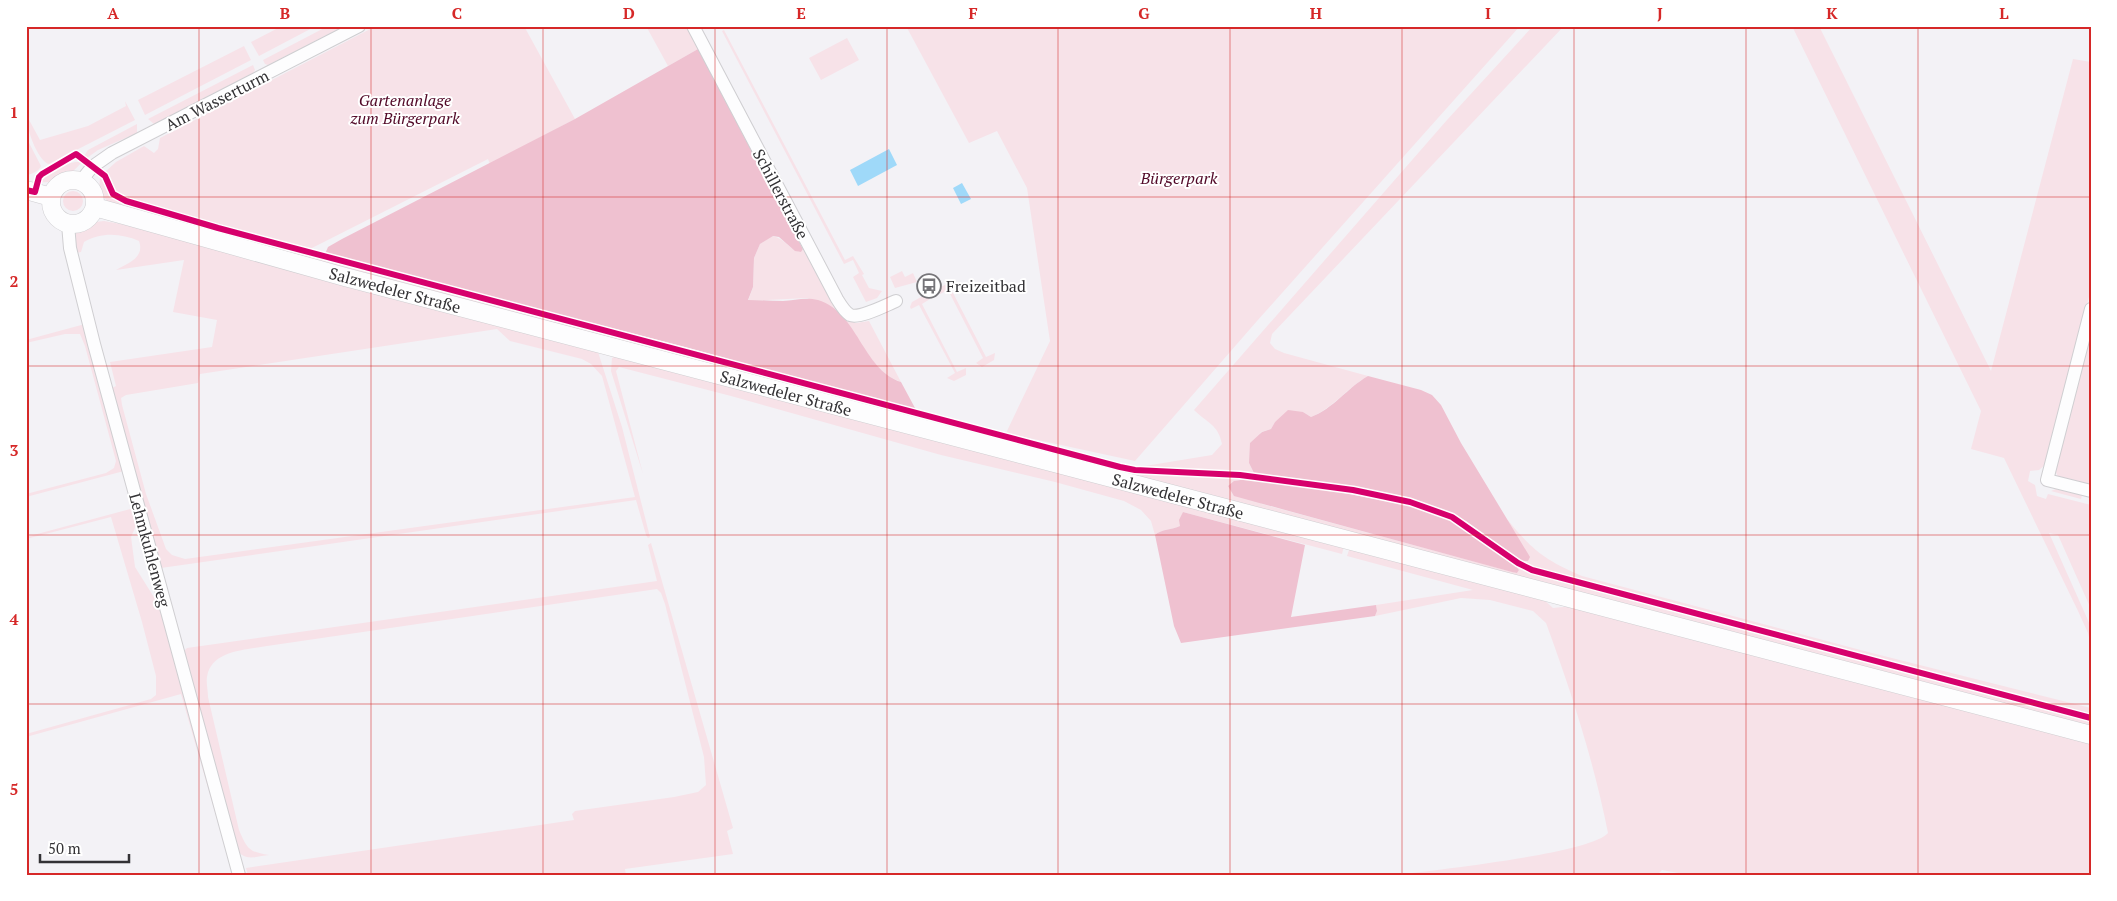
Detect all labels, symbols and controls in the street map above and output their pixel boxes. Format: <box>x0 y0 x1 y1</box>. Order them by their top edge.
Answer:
text: A <box>107 2 119 24</box>
text: B <box>280 2 290 24</box>
text: C <box>452 2 462 24</box>
text: D <box>623 2 635 24</box>
text: E <box>796 2 806 24</box>
text: F <box>968 2 978 24</box>
text: G <box>1138 2 1150 24</box>
text: H <box>1310 2 1322 24</box>
text: I <box>1485 2 1491 24</box>
text: J <box>1657 2 1663 24</box>
text: K <box>1826 2 1838 24</box>
text: L <box>1999 2 2009 24</box>
street label: Am Wasserturm <box>161 64 273 136</box>
park label: Gartenanlage zum Bürgerpark <box>349 89 460 129</box>
text: 1 <box>9 101 19 123</box>
street label: Schillerstraße <box>748 145 814 243</box>
park label: Bürgerpark <box>1140 167 1218 189</box>
street label: Salzwedeler Straße <box>327 262 463 318</box>
text: 2 <box>9 270 19 292</box>
bus stop icon: Freizeitbad <box>916 273 942 299</box>
place label: Freizeitbad <box>946 275 1026 297</box>
street label: Salzwedeler Straße <box>718 365 854 421</box>
text: 3 <box>9 439 19 461</box>
street label: Salzwedeler Straße <box>1110 468 1246 524</box>
street label: Lehmkuhlenweg <box>124 491 176 610</box>
text: 4 <box>9 608 19 630</box>
text: 5 <box>9 778 19 800</box>
scale bar <box>40 831 129 863</box>
text: 50 m <box>48 838 81 858</box>

